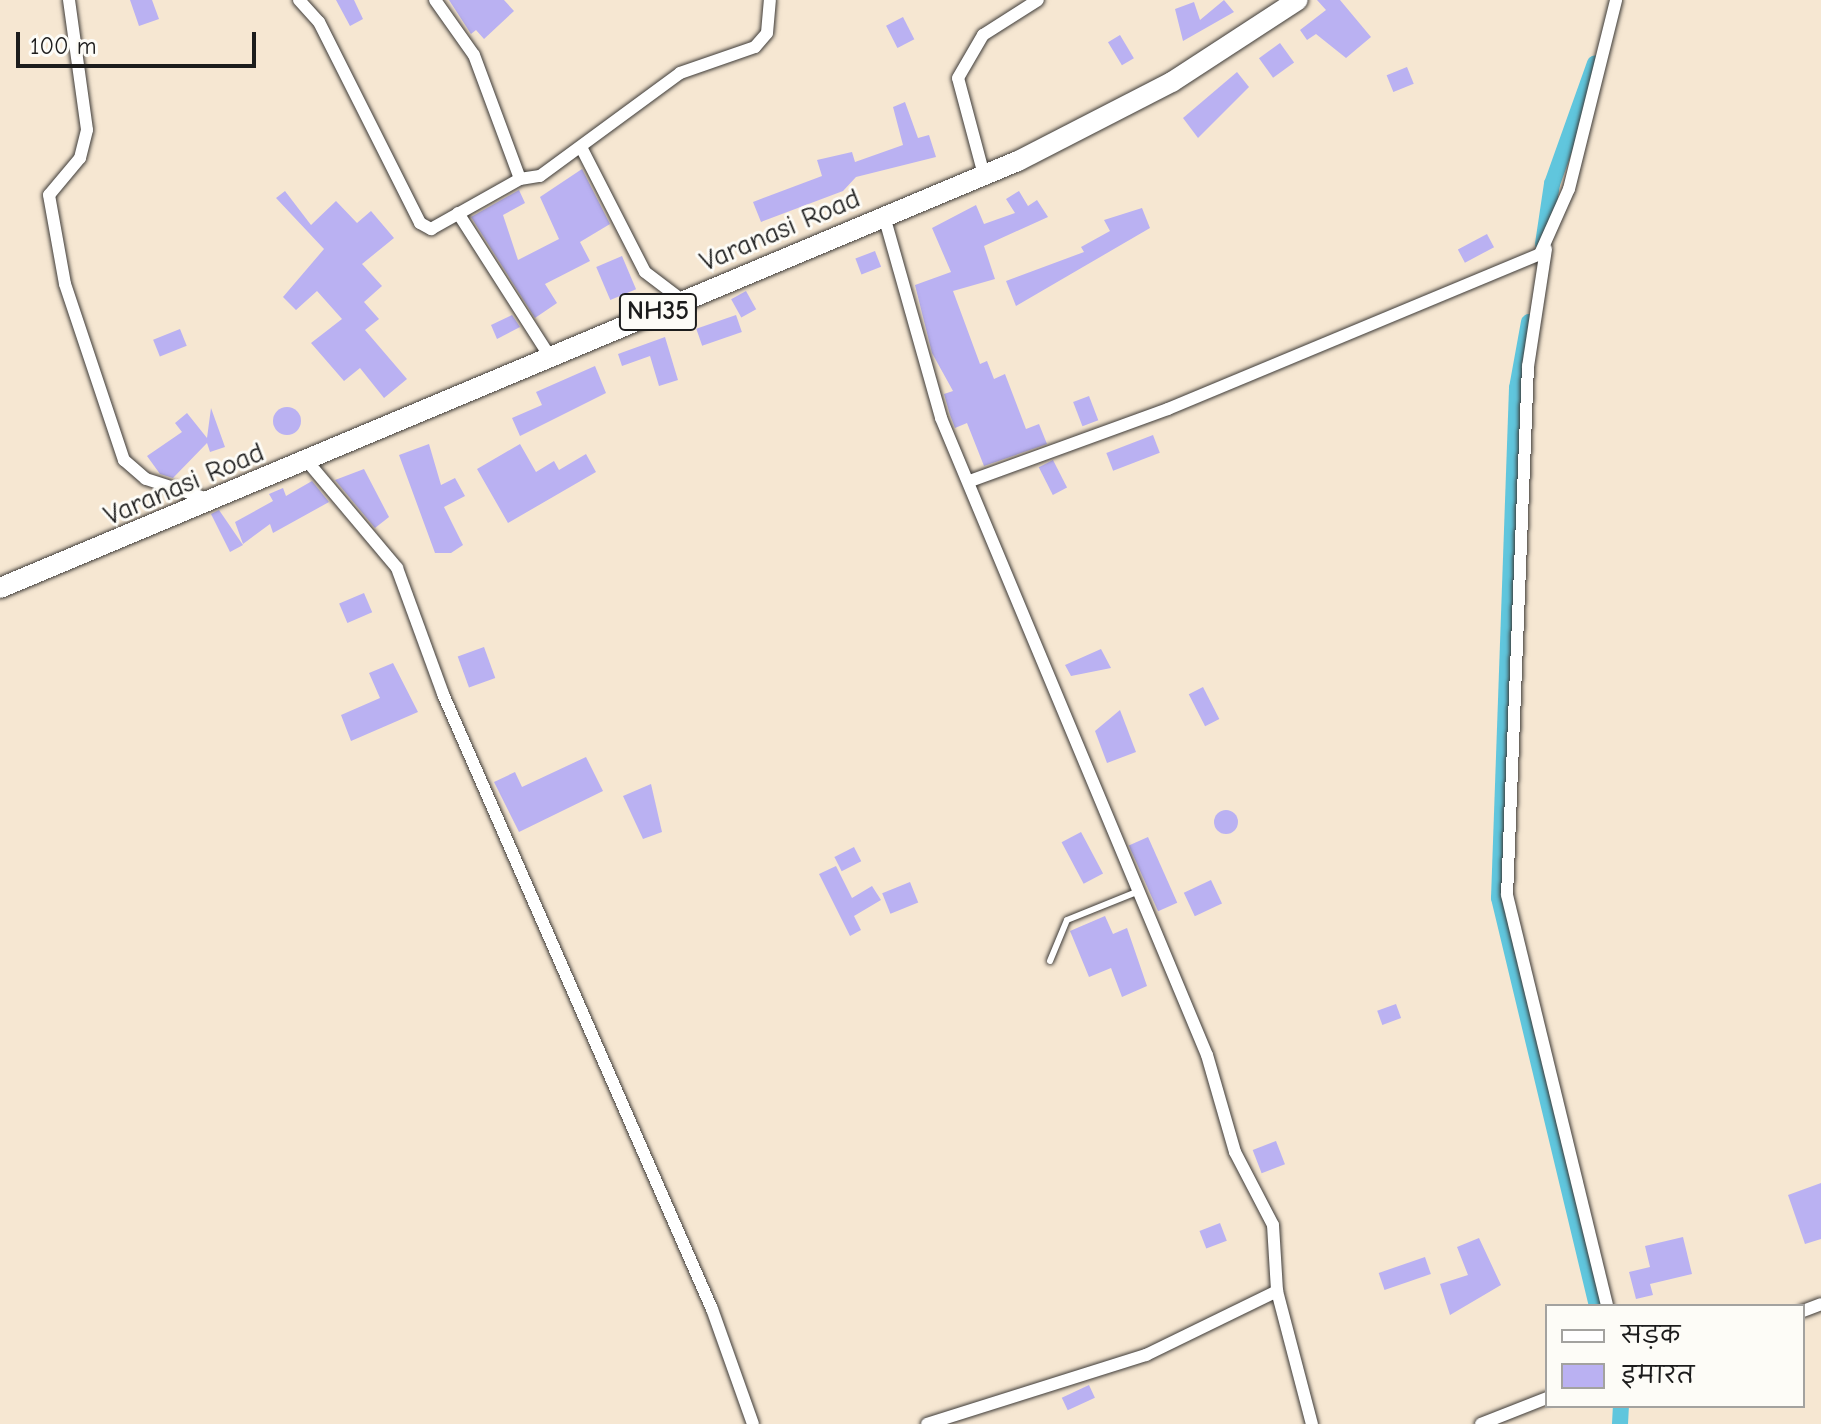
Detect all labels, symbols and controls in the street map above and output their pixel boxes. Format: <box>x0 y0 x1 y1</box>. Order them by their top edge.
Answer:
scale bar <box>20 16 260 66</box>
text: 100 m <box>30 32 97 60</box>
street label: Varanasi Road <box>695 181 865 279</box>
road number: NH35 <box>618 290 698 334</box>
street label: Varanasi Road <box>99 435 269 533</box>
legend <box>1545 1304 1805 1408</box>
text: सड़क <box>1621 1321 1680 1349</box>
text: इमारत <box>1621 1361 1694 1389</box>

